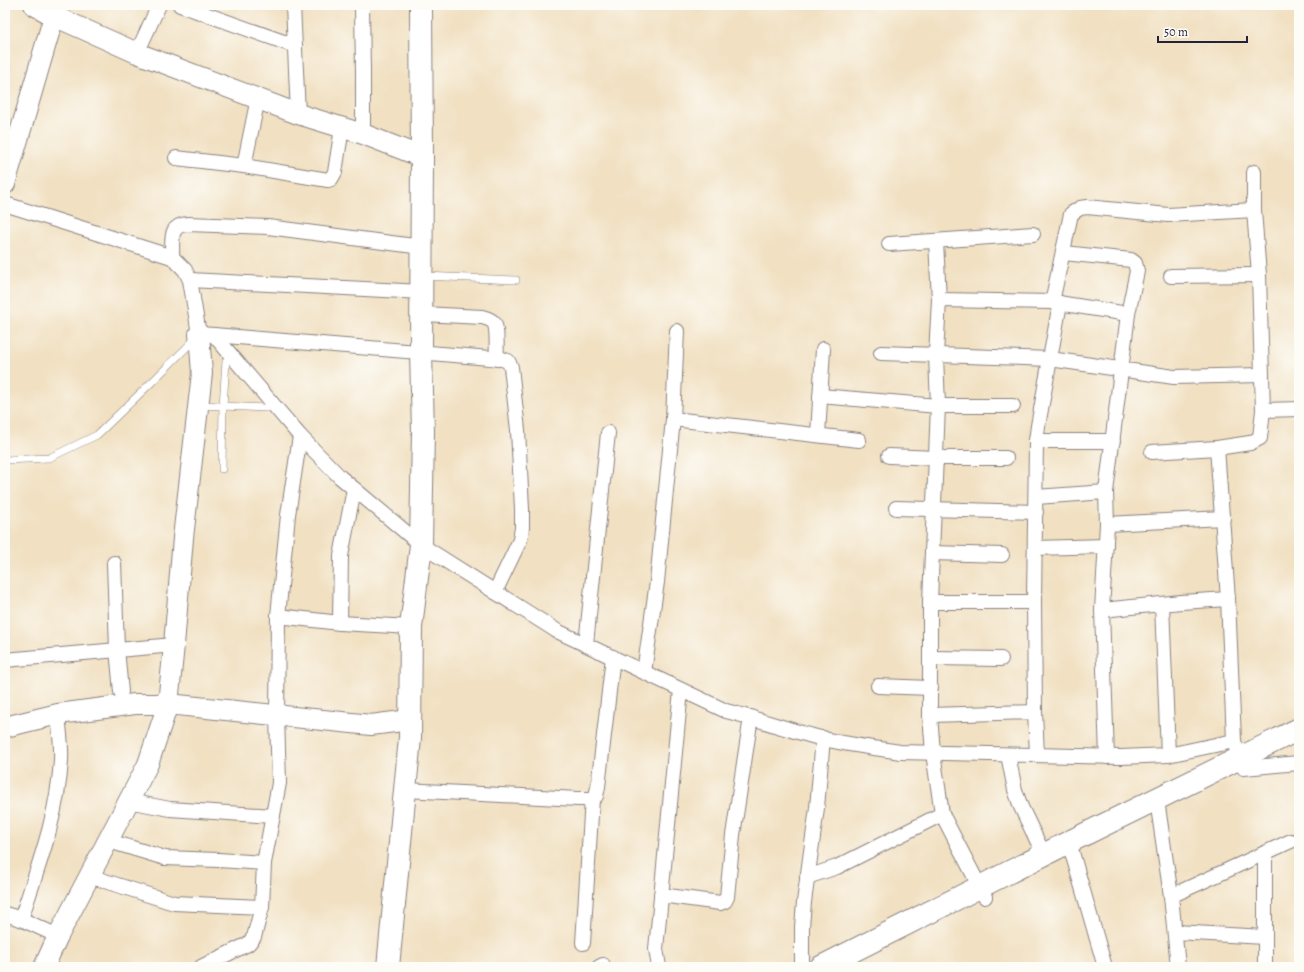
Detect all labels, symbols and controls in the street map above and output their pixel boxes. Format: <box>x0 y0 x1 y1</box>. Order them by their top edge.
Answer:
scale bar <box>1158 18 1247 44</box>
text: 50 m <box>1164 24 1188 40</box>

